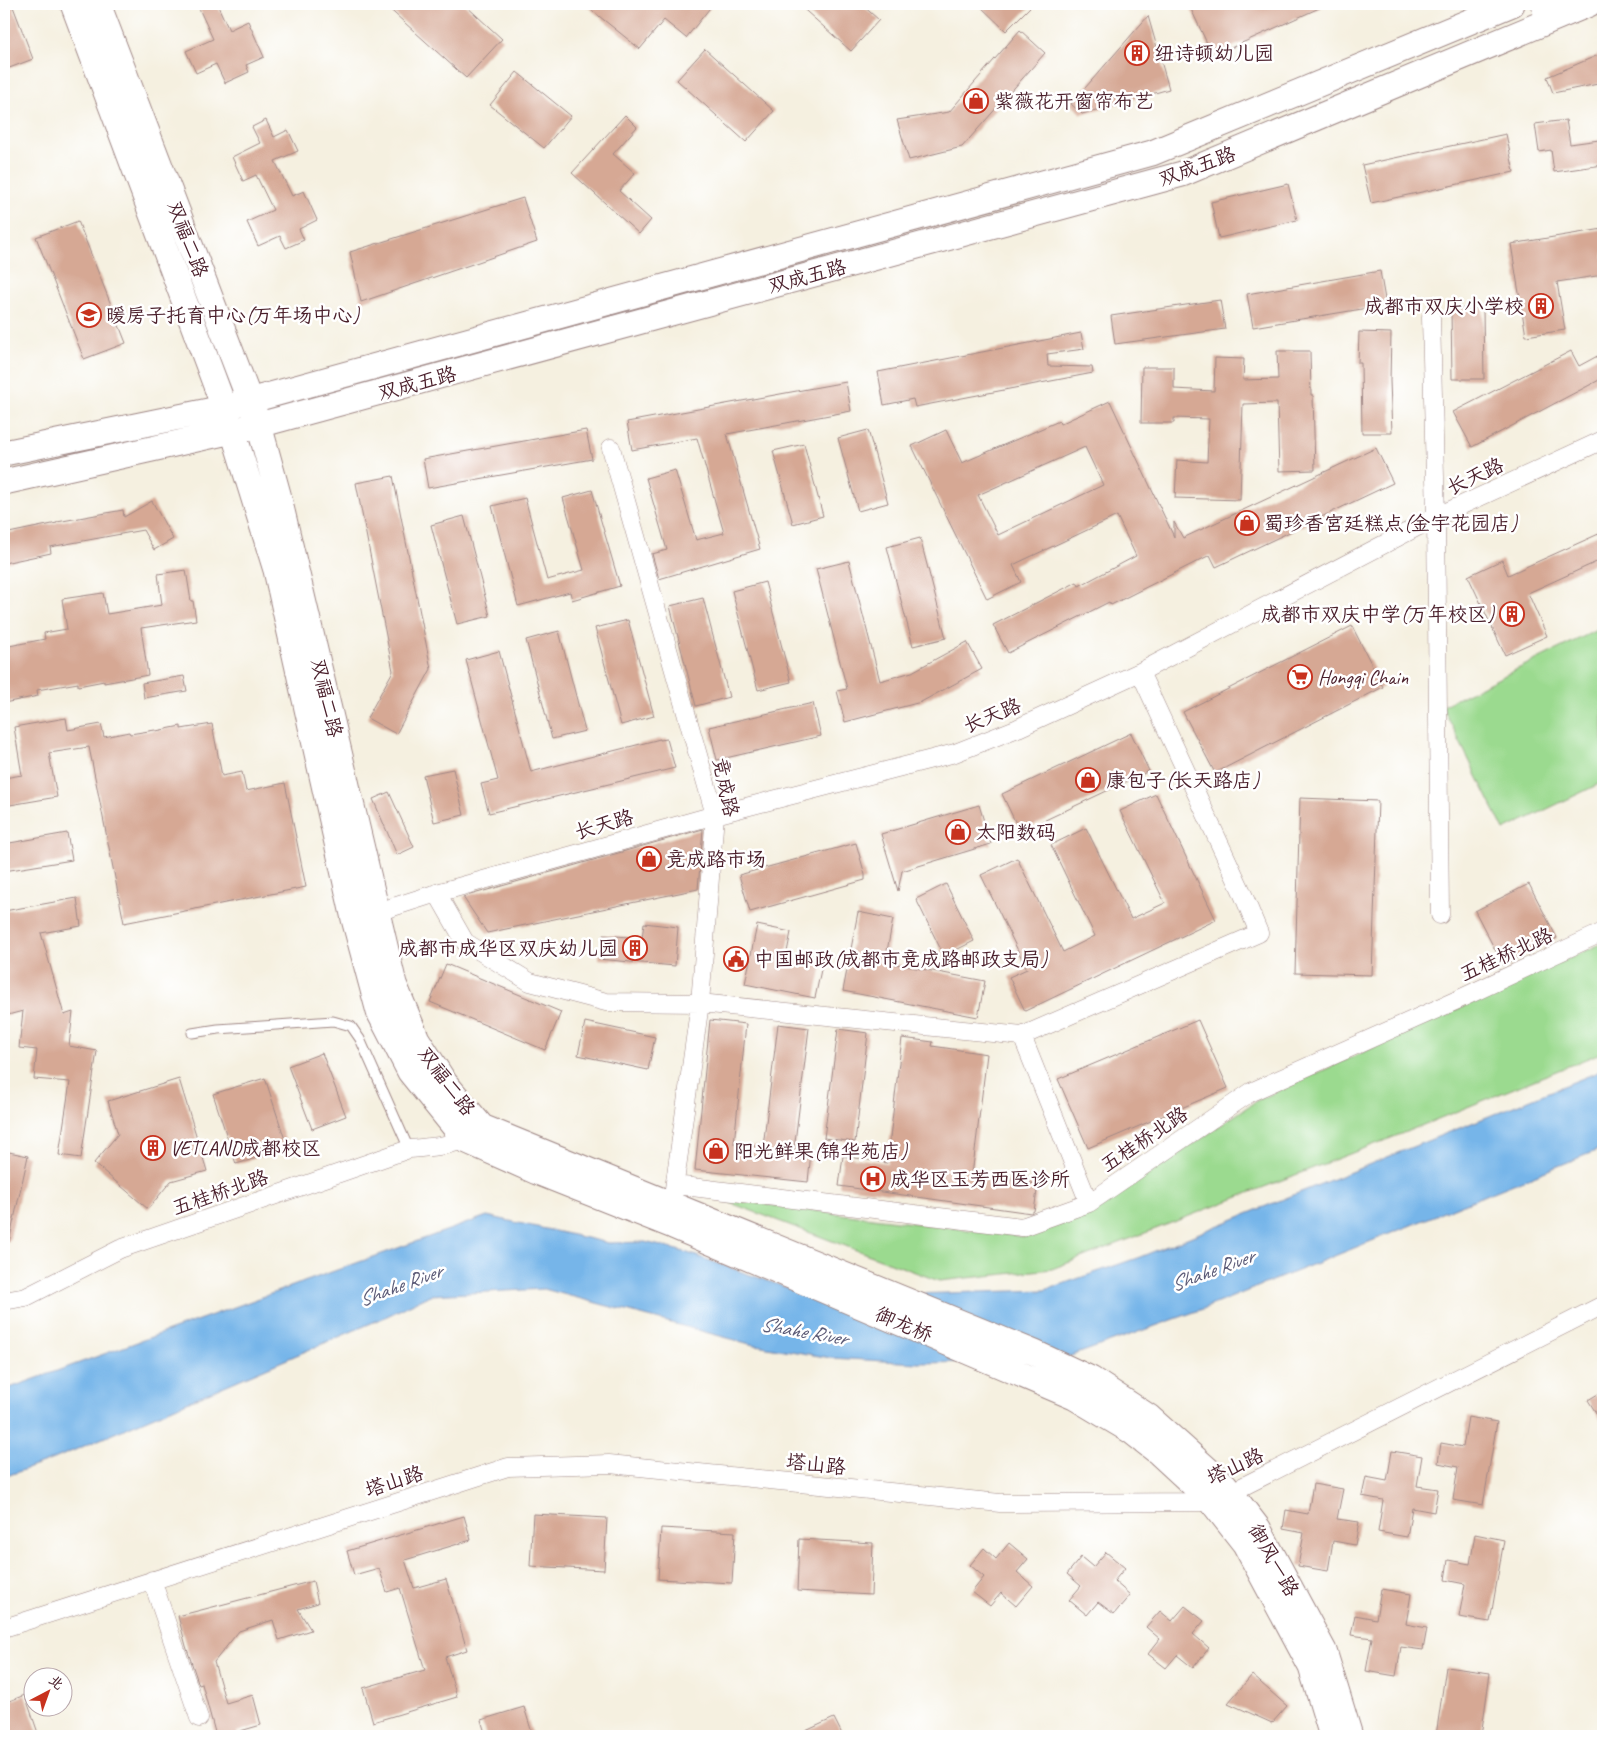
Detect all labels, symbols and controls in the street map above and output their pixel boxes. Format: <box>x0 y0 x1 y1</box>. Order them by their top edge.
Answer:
building icon: 纽诗顿幼儿园 <box>1124 40 1150 66</box>
place label: 纽诗顿幼儿园 <box>1154 41 1274 66</box>
shop icon: 紫薇花开窗帘布艺 <box>963 88 989 114</box>
place label: 紫薇花开窗帘布艺 <box>994 89 1154 114</box>
street label: 双成五路 <box>1155 141 1240 192</box>
street label: 双福二路 <box>162 197 214 282</box>
street label: 双成五路 <box>765 254 850 299</box>
building icon: 成都市双庆小学校 <box>1528 293 1554 319</box>
place label: 成都市双庆小学校 <box>1364 294 1524 319</box>
school or university icon: 暖房子托育中心(万年场中心) <box>76 302 102 328</box>
place label: 暖房子托育中心(万年场中心) <box>106 303 361 328</box>
street label: 双成五路 <box>375 361 460 406</box>
street label: 长天路 <box>1443 452 1509 500</box>
shop icon: 蜀珍香宫廷糕点(金宇花园店) <box>1234 510 1260 536</box>
place label: 蜀珍香宫廷糕点(金宇花园店) <box>1264 511 1519 536</box>
building icon: 成都市双庆中学(万年校区) <box>1499 601 1525 627</box>
place label: 成都市双庆中学(万年校区) <box>1261 602 1495 627</box>
street label: 双福二路 <box>305 656 348 741</box>
supermarket icon: Hongqi Chain <box>1287 664 1313 690</box>
place label: Hongqi Chain <box>1318 665 1409 690</box>
street label: 长天路 <box>960 692 1026 738</box>
street label: 竞成路 <box>707 755 744 820</box>
shop icon: 康包子(长天路店) <box>1075 767 1101 793</box>
place label: 康包子(长天路店) <box>1106 768 1261 793</box>
street label: 长天路 <box>572 804 637 845</box>
shop icon: 太阳数码 <box>945 819 971 845</box>
place label: 太阳数码 <box>976 820 1056 845</box>
shop icon: 竞成路市场 <box>636 846 662 872</box>
place label: 竞成路市场 <box>666 847 766 872</box>
street label: 五桂桥北路 <box>1456 922 1558 987</box>
building icon: 成都市成华区双庆幼儿园 <box>622 935 648 961</box>
place label: 成都市成华区双庆幼儿园 <box>398 936 618 961</box>
public building icon: 中国邮政(成都市竞成路邮政支局) <box>723 946 749 972</box>
place label: 中国邮政(成都市竞成路邮政支局) <box>754 947 1049 972</box>
street label: 双福二路 <box>413 1042 481 1122</box>
street label: 五桂桥北路 <box>1096 1101 1194 1178</box>
building icon: VETLAND成都校区 <box>140 1135 166 1161</box>
place label: VETLAND成都校区 <box>170 1136 321 1161</box>
shop icon: 阳光鲜果(锦华苑店) <box>703 1138 729 1164</box>
place label: 阳光鲜果(锦华苑店) <box>734 1139 909 1164</box>
street label: 五桂桥北路 <box>169 1164 272 1221</box>
hospital icon: 成华区玉芳西医诊所 <box>860 1166 886 1192</box>
place label: 成华区玉芳西医诊所 <box>890 1167 1070 1192</box>
water label: Shahe River <box>1167 1241 1261 1297</box>
water label: Shahe River <box>355 1256 449 1312</box>
street label: 御龙桥 <box>871 1301 936 1348</box>
water label: Shahe River <box>759 1311 853 1352</box>
street label: 塔山路 <box>1203 1442 1269 1490</box>
street label: 塔山路 <box>785 1449 848 1480</box>
street label: 塔山路 <box>362 1460 427 1503</box>
street label: 御风一路 <box>1243 1519 1305 1602</box>
north arrow <box>22 1668 72 1718</box>
text: 北 <box>45 1672 67 1694</box>

